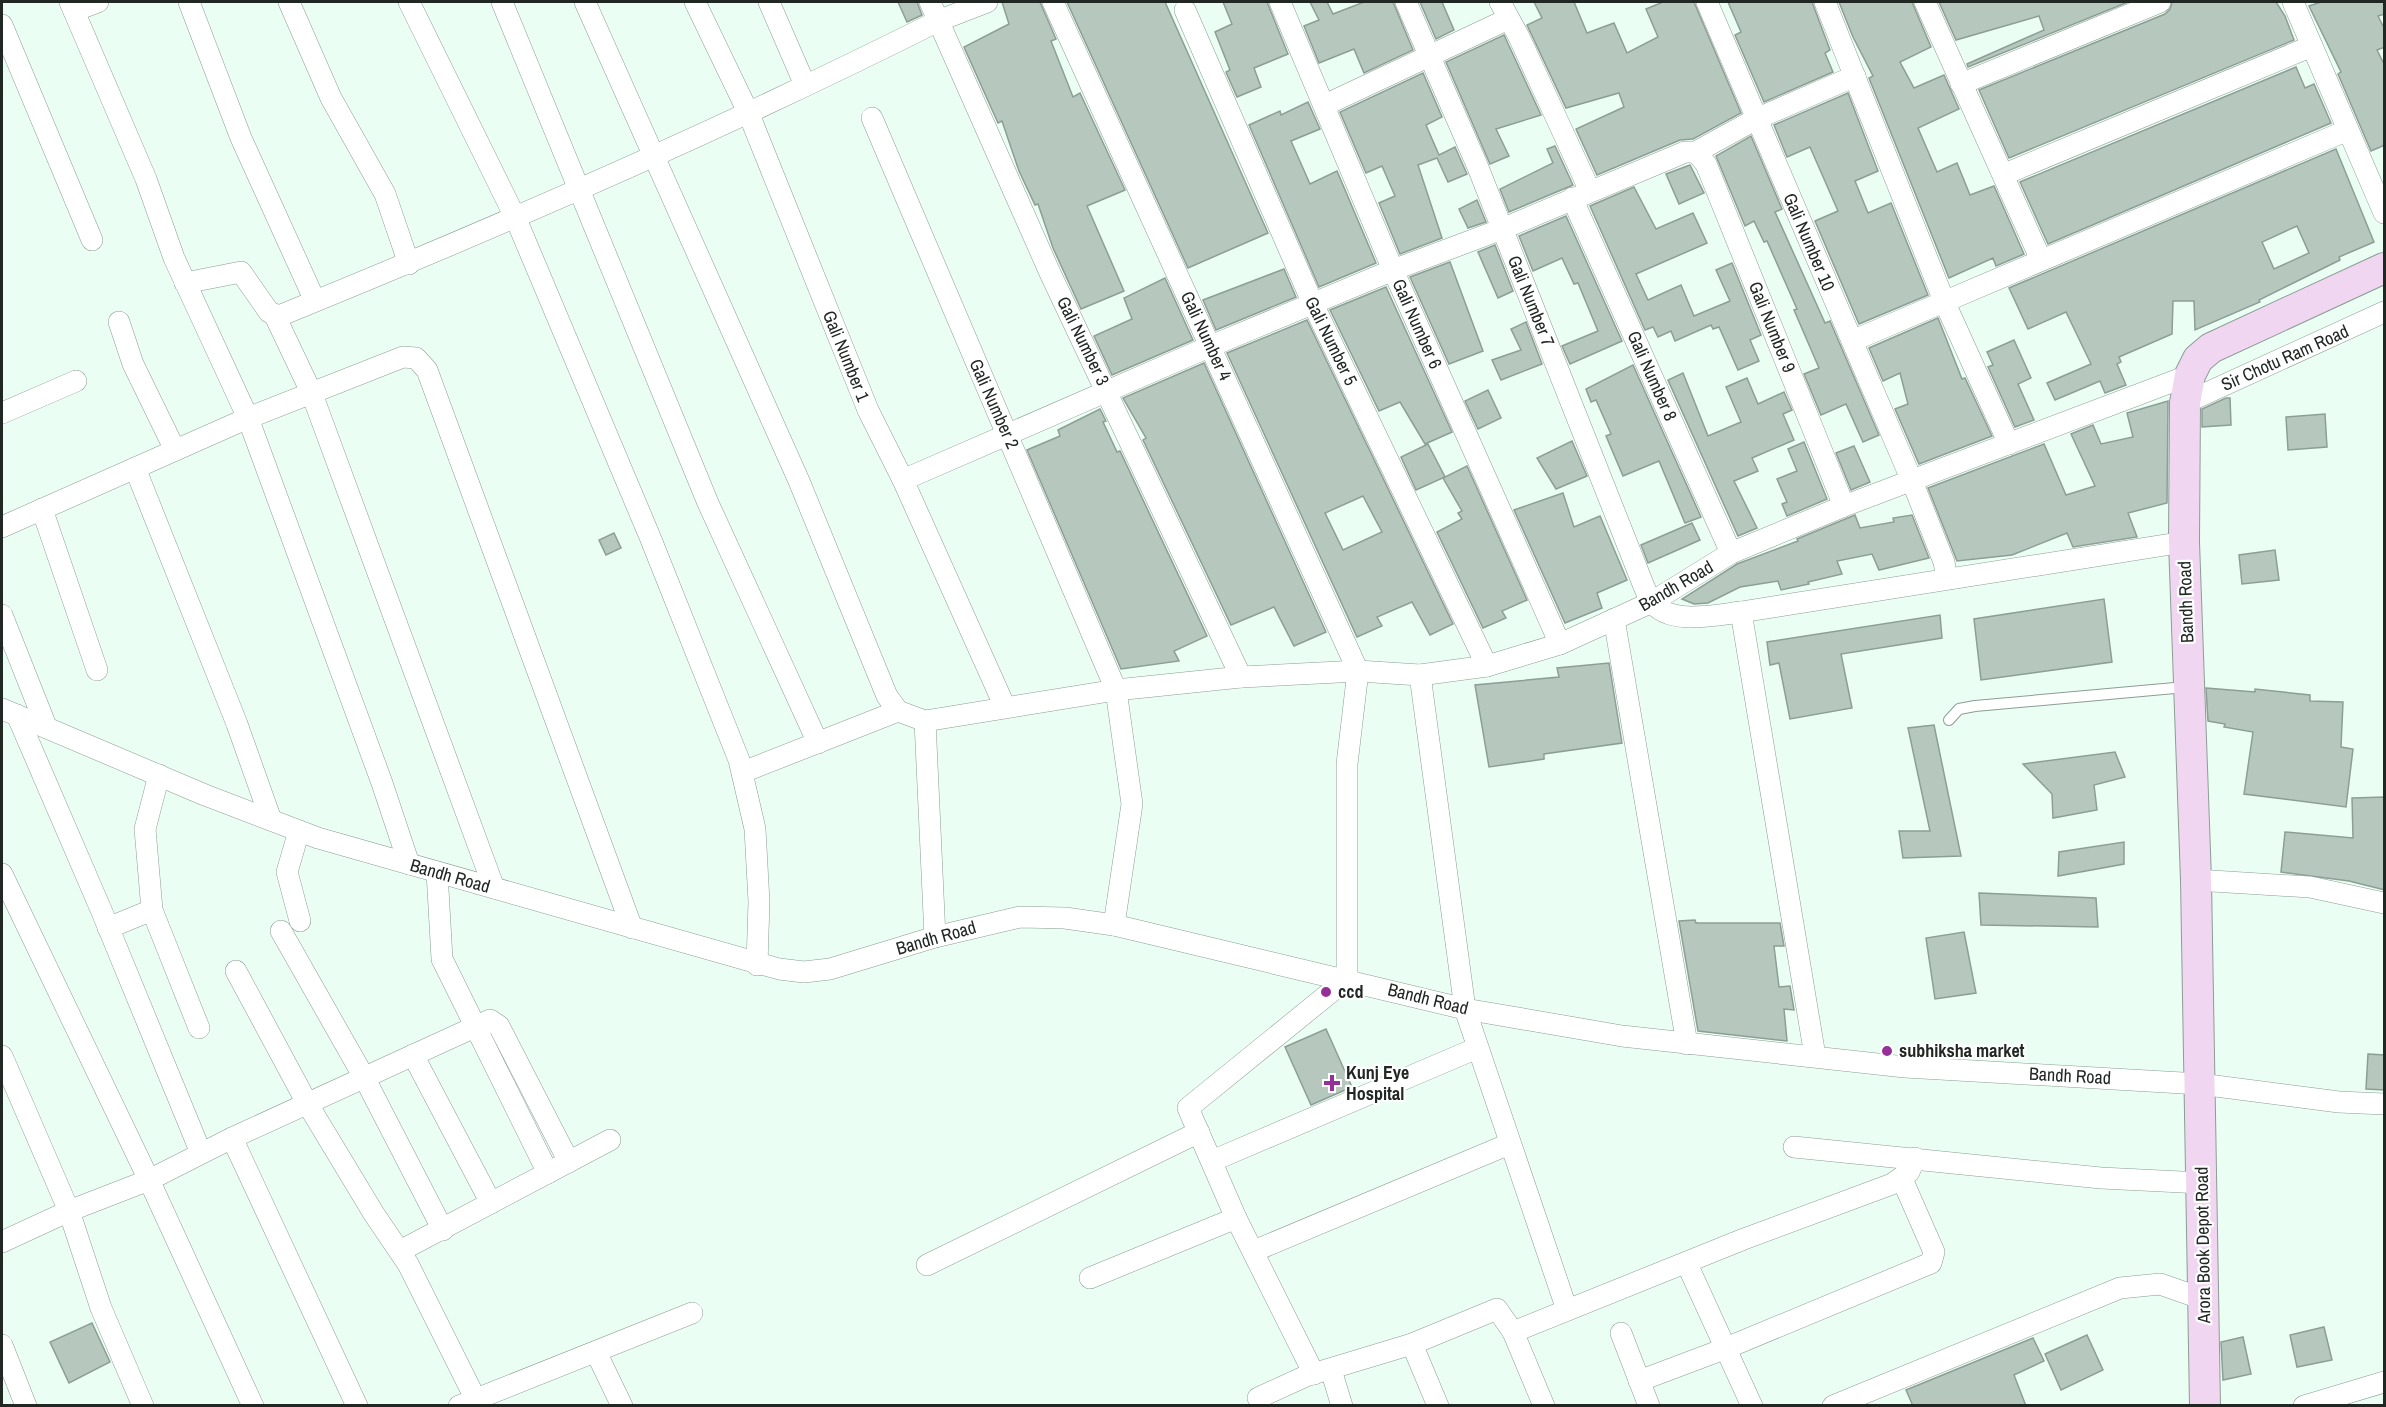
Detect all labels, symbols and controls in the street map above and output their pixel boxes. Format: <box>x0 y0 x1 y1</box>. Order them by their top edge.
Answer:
street label: Gali Number 10 <box>1778 189 1841 295</box>
street label: Gali Number 7 <box>1502 252 1561 350</box>
street label: Gali Number 6 <box>1387 275 1448 373</box>
street label: Gali Number 9 <box>1743 278 1802 376</box>
street label: Gali Number 4 <box>1175 287 1238 385</box>
street label: Gali Number 3 <box>1051 292 1116 389</box>
street label: Gali Number 5 <box>1299 292 1364 389</box>
street label: Gali Number 1 <box>817 307 876 406</box>
street label: Sir Chotu Ram Road <box>2217 318 2352 397</box>
street label: Gali Number 8 <box>1622 327 1683 425</box>
street label: Gali Number 2 <box>964 355 1025 453</box>
street label: Bandh Road <box>1634 554 1718 617</box>
street label: Bandh Road <box>2172 561 2199 643</box>
street label: Bandh Road <box>407 852 493 899</box>
street label: Bandh Road <box>893 914 979 961</box>
street label: Bandh Road <box>1385 976 1471 1021</box>
place label: ccd <box>1338 979 1363 1004</box>
marker: ccd <box>1319 985 1333 999</box>
place label: subhiksha market <box>1899 1038 2025 1063</box>
marker: subhiksha market <box>1880 1044 1894 1058</box>
place label: Kunj Eye Hospital <box>1346 1060 1409 1106</box>
street label: Bandh Road <box>2028 1061 2112 1090</box>
marker: Kunj Eye Hospital <box>1323 1074 1341 1092</box>
street label: Arora Book Depot Road <box>2189 1166 2216 1325</box>

